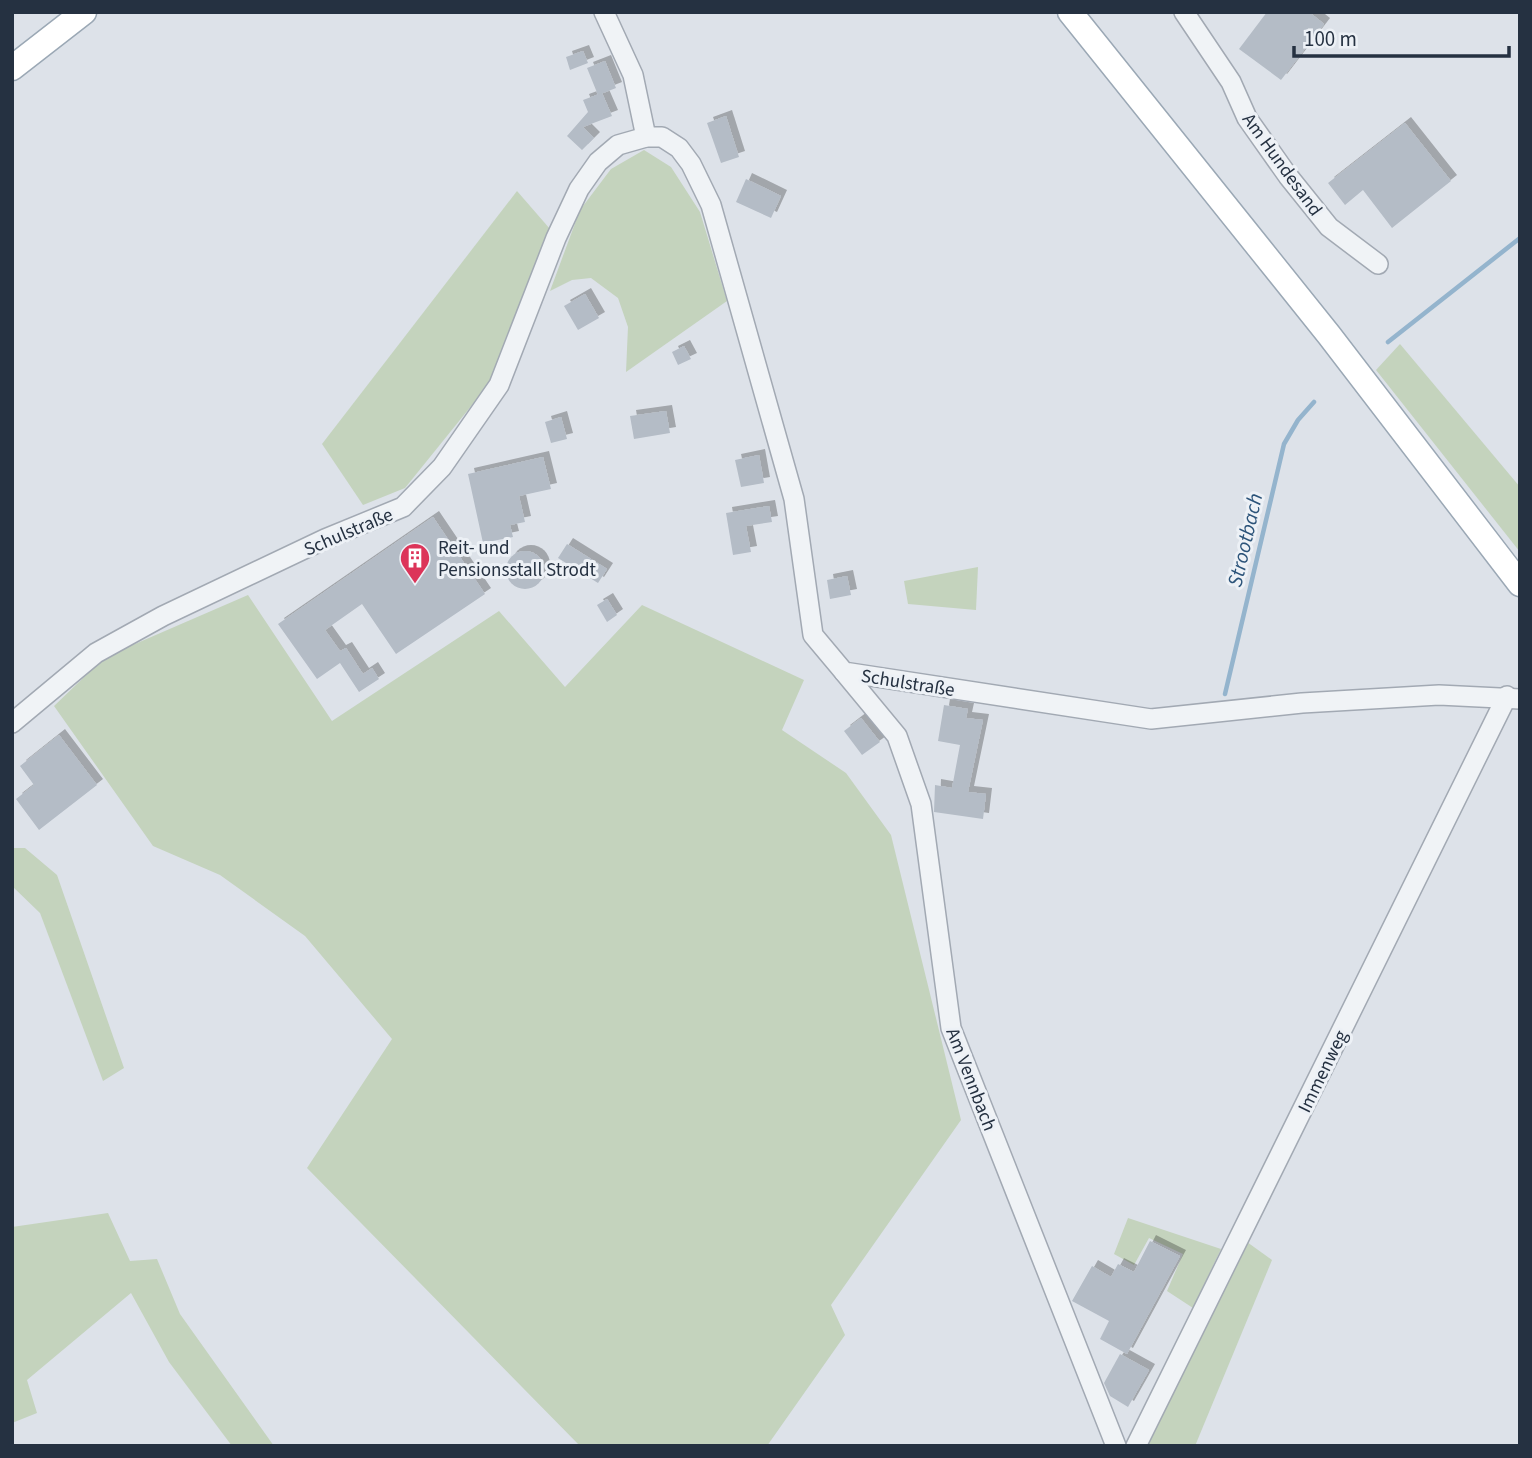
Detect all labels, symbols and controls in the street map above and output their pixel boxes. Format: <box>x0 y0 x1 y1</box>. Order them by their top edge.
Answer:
scale bar <box>1294 14 1509 58</box>
text: 100 m <box>1304 24 1357 54</box>
street label: Am Hundesand <box>1235 108 1328 222</box>
water label: Strootbach <box>1220 490 1270 590</box>
street label: Schulstraße <box>300 502 397 563</box>
place label: Reit- und Pensionsstall Strodt <box>438 535 596 584</box>
building icon: Reit- und Pensionsstall Strodt <box>398 541 432 585</box>
street label: Schulstraße <box>859 663 957 704</box>
street label: Am Vennbach <box>939 1024 1003 1135</box>
street label: Immenweg <box>1292 1025 1355 1117</box>

